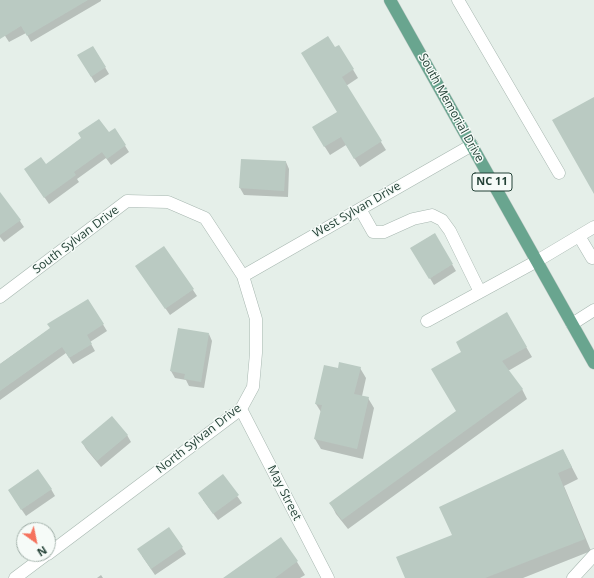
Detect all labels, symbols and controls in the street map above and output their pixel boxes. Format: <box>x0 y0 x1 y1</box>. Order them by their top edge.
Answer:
street label: South Memorial Drive <box>415 51 487 165</box>
road number: NC 11 <box>472 173 512 191</box>
street label: West Sylvan Drive <box>311 179 403 241</box>
street label: South Sylvan Drive <box>30 203 122 277</box>
street label: North Sylvan Drive <box>154 401 244 477</box>
street label: May Street <box>264 463 304 523</box>
north arrow <box>16 522 56 562</box>
text: N <box>34 543 50 560</box>

